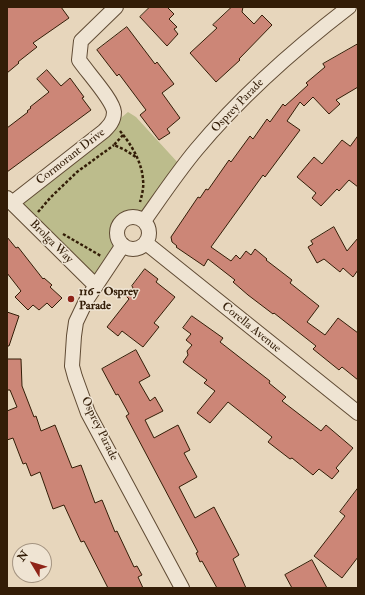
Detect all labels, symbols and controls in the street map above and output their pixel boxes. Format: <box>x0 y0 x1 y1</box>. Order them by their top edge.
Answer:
street label: Osprey Parade <box>209 76 267 136</box>
street label: Cormorant Drive <box>34 126 108 188</box>
street label: Brolga Way <box>26 217 76 267</box>
place label: 116 - Osprey Parade <box>79 285 138 313</box>
marker: 116 - Osprey Parade <box>66 294 76 304</box>
street label: Corella Avenue <box>218 300 284 356</box>
street label: Osprey Parade <box>77 395 121 463</box>
north arrow <box>12 543 52 583</box>
text: N <box>15 548 31 564</box>

